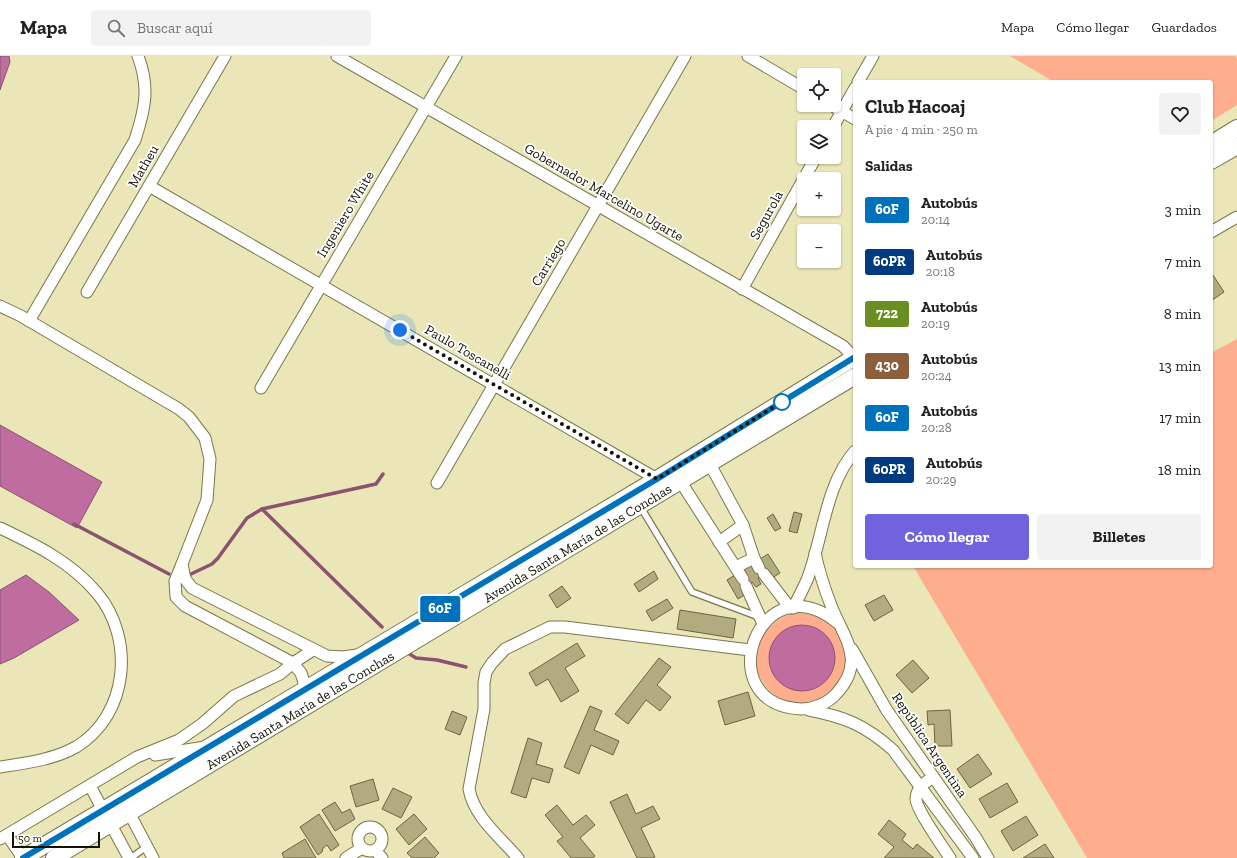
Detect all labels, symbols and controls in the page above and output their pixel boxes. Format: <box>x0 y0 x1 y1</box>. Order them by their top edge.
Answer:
search box <box>91 10 371 46</box>
text: Mapa <box>20 16 67 39</box>
icon: search <box>105 17 127 39</box>
text: Buscar aquí <box>137 19 213 37</box>
text: Mapa <box>1001 19 1034 36</box>
text: Cómo llegar <box>1056 19 1129 36</box>
text: Guardados <box>1151 19 1217 36</box>
map controls <box>797 68 841 268</box>
button: locate <box>797 68 841 112</box>
button: heart <box>1159 93 1201 135</box>
text: Club Hacoaj <box>865 95 965 118</box>
button: layers <box>797 120 841 164</box>
text: A pie · 4 min · 250 m <box>865 122 978 137</box>
street label: Gobernador Marcelino Ugarte <box>521 140 687 245</box>
street label: Matheu <box>124 142 162 191</box>
text: Salidas <box>865 157 913 175</box>
street label: Ingeniero White <box>313 168 378 261</box>
button: + <box>797 172 841 216</box>
street label: Segurola <box>746 188 787 243</box>
text: Autobús <box>921 194 978 212</box>
text: 60F <box>875 201 899 218</box>
text: 3 min <box>1165 201 1201 219</box>
text: 20:14 <box>921 212 950 227</box>
button: − <box>797 224 841 268</box>
street label: Carriego <box>528 235 569 289</box>
text: Autobús <box>926 246 982 264</box>
text: 60PR <box>873 253 906 270</box>
text: 7 min <box>1165 253 1201 271</box>
text: 20:18 <box>926 264 955 279</box>
text: Autobús <box>921 298 978 316</box>
text: 722 <box>876 305 898 322</box>
text: 8 min <box>1164 305 1201 323</box>
text: 20:19 <box>921 316 950 331</box>
your location <box>390 320 410 340</box>
street label: Paulo Toscanelli <box>422 321 514 384</box>
text: Autobús <box>921 350 978 368</box>
text: 430 <box>875 357 899 374</box>
text: 13 min <box>1159 357 1201 375</box>
text: 20:24 <box>921 368 952 383</box>
unlabelled marker <box>773 393 791 411</box>
text: Autobús <box>921 402 978 420</box>
text: 60F <box>875 409 899 426</box>
text: 17 min <box>1159 409 1201 427</box>
text: 20:28 <box>921 420 952 435</box>
text: Autobús <box>926 454 982 472</box>
text: 60PR <box>873 461 906 478</box>
text: 18 min <box>1158 461 1201 479</box>
text: 20:29 <box>926 472 957 487</box>
street label: Avenida Santa María de las Conchas <box>481 480 675 606</box>
button: Cómo llegar <box>865 514 1029 560</box>
button: Billetes <box>1037 514 1201 560</box>
line badge: 60F <box>417 596 463 622</box>
text: 60F <box>428 600 452 617</box>
street label: Avenida Santa María de las Conchas <box>203 647 397 774</box>
street label: República Argentina <box>888 690 971 801</box>
scale bar <box>12 830 100 849</box>
text: 50 m <box>18 832 42 845</box>

